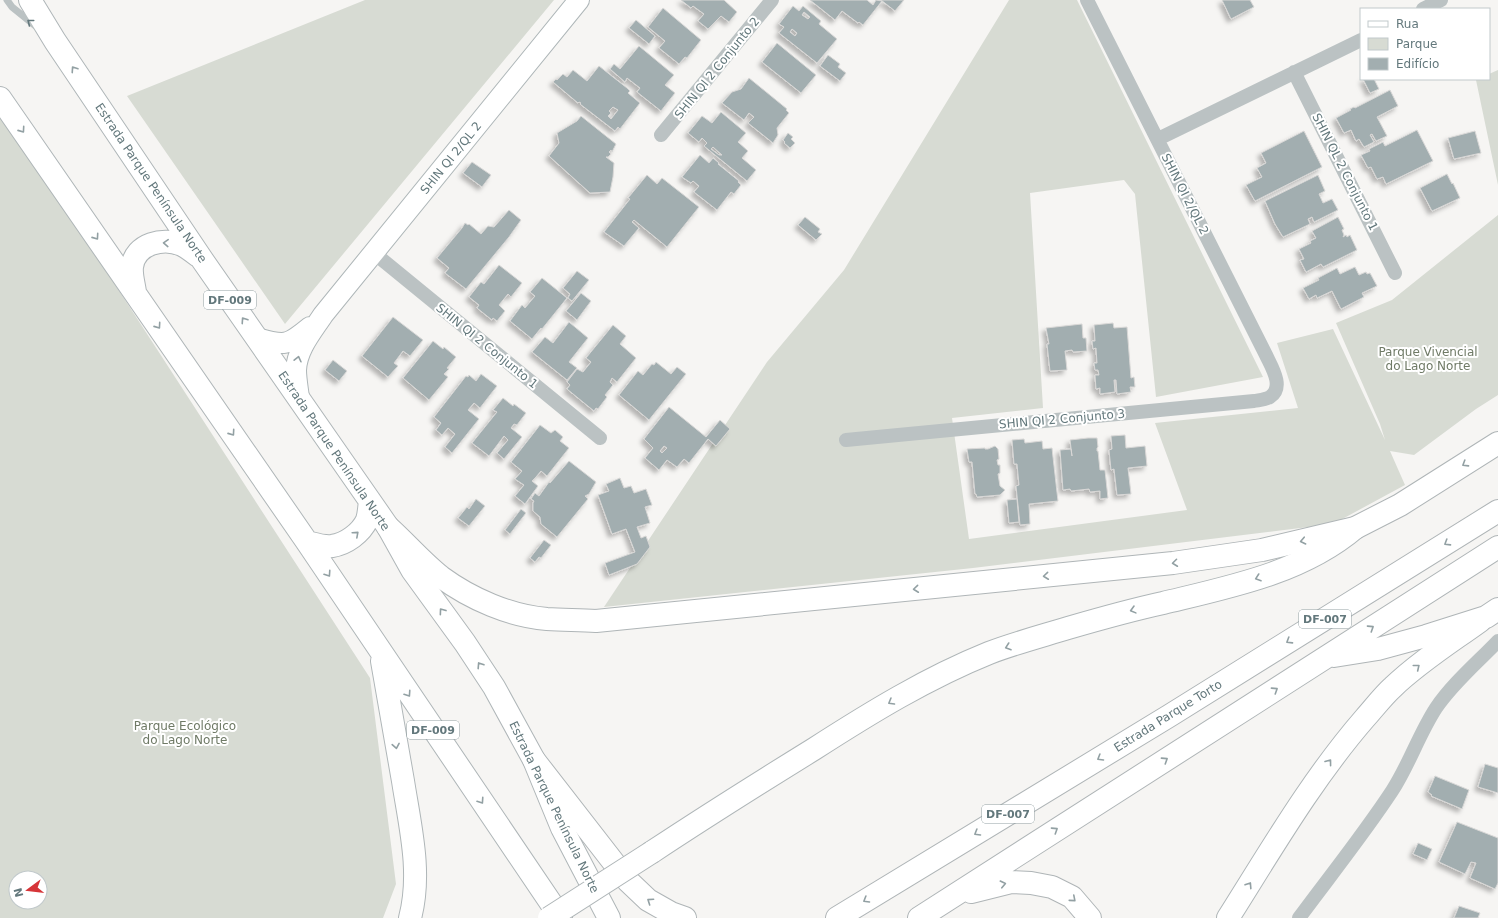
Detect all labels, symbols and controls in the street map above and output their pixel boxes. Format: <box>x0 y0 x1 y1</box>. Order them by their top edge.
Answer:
legend <box>1360 8 1490 80</box>
street label: SHIN QI 2 Conjunto 2 <box>672 14 762 122</box>
text: Rua <box>1396 17 1419 31</box>
one-way arrow <box>28 19 35 26</box>
text: Parque <box>1396 37 1437 51</box>
text: Edifício <box>1396 57 1439 71</box>
one-way arrow <box>72 66 79 73</box>
street label: Estrada Parque Península Norte <box>92 101 210 265</box>
street label: SHIN QL 2 Conjunto 1 <box>1309 111 1381 233</box>
street label: SHIN QI 2/QL 2 <box>418 119 484 197</box>
one-way arrow <box>17 125 24 132</box>
street label: SHIN QI 2/QL 2 <box>1159 151 1211 237</box>
one-way arrow <box>91 232 98 239</box>
one-way arrow <box>163 238 169 247</box>
road number: DF-009 <box>204 291 256 309</box>
street label: SHIN QI 2 Conjunto 1 <box>433 301 541 391</box>
one-way arrow <box>241 317 249 324</box>
one-way arrow <box>153 322 161 329</box>
park label: Parque Vivencial do Lago Norte <box>1378 345 1478 373</box>
one-way arrow <box>294 356 302 363</box>
street label: Estrada Parque Península Norte <box>275 369 393 533</box>
street label: SHIN QI 2 Conjunto 3 <box>998 407 1126 431</box>
one-way arrow <box>227 429 235 436</box>
one-way arrow <box>1462 459 1469 467</box>
one-way arrow <box>351 531 358 538</box>
one-way arrow <box>1300 536 1306 544</box>
one-way arrow <box>1444 538 1451 546</box>
one-way arrow <box>1172 558 1178 567</box>
one-way arrow <box>323 570 331 577</box>
one-way arrow <box>1043 571 1049 580</box>
one-way arrow <box>1255 573 1262 581</box>
one-way arrow <box>913 584 919 593</box>
one-way arrow <box>1129 605 1136 614</box>
one-way arrow <box>440 609 447 616</box>
road number: DF-007 <box>1299 610 1351 628</box>
one-way arrow <box>1367 625 1374 633</box>
one-way arrow <box>1286 636 1293 644</box>
one-way arrow <box>1005 642 1012 651</box>
one-way arrow <box>477 662 485 669</box>
one-way arrow <box>1413 665 1420 672</box>
street label: Estrada Parque Torto <box>1112 677 1224 755</box>
one-way arrow <box>1271 687 1278 695</box>
one-way arrow <box>403 689 410 696</box>
one-way arrow <box>888 697 895 705</box>
park label: Parque Ecológico do Lago Norte <box>134 719 236 747</box>
street label: Estrada Parque Península Norte <box>506 719 602 895</box>
road number: DF-009 <box>407 721 459 739</box>
one-way arrow <box>392 743 400 749</box>
one-way arrow <box>1097 753 1104 760</box>
one-way arrow <box>1161 757 1168 765</box>
one-way arrow <box>1324 759 1332 766</box>
one-way arrow <box>477 797 484 804</box>
road number: DF-007 <box>982 805 1034 823</box>
one-way arrow <box>974 828 981 835</box>
one-way arrow <box>1051 828 1058 835</box>
north arrow <box>8 870 48 910</box>
one-way arrow <box>1000 880 1006 888</box>
one-way arrow <box>1244 882 1251 889</box>
text: N <box>11 886 26 899</box>
one-way arrow <box>1068 895 1076 902</box>
one-way arrow <box>863 896 870 903</box>
one-way arrow <box>648 899 655 906</box>

